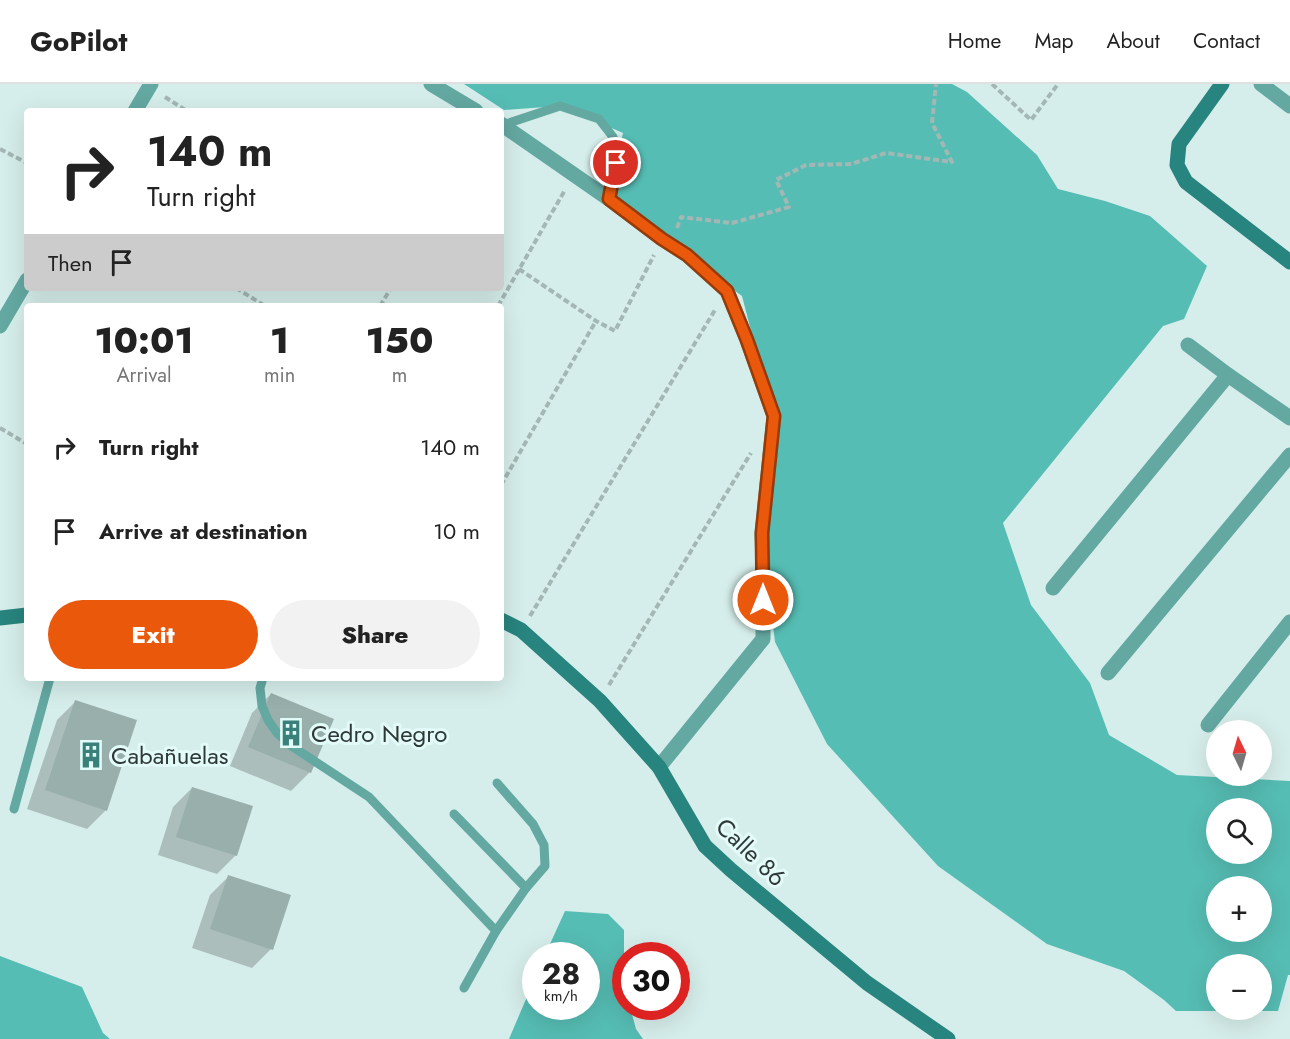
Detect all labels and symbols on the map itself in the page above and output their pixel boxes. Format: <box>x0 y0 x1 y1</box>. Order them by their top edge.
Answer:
pin <box>590 137 641 188</box>
position arrow <box>731 568 795 632</box>
place label: Cedro Negro <box>311 716 447 751</box>
building icon: Cedro Negro <box>276 718 306 748</box>
north arrow <box>1206 720 1272 786</box>
place label: Cabañuelas <box>111 738 229 773</box>
building icon: Cabañuelas <box>76 740 106 770</box>
street label: Calle 86 <box>708 810 794 894</box>
speed limit sign: 30 <box>612 942 690 1020</box>

